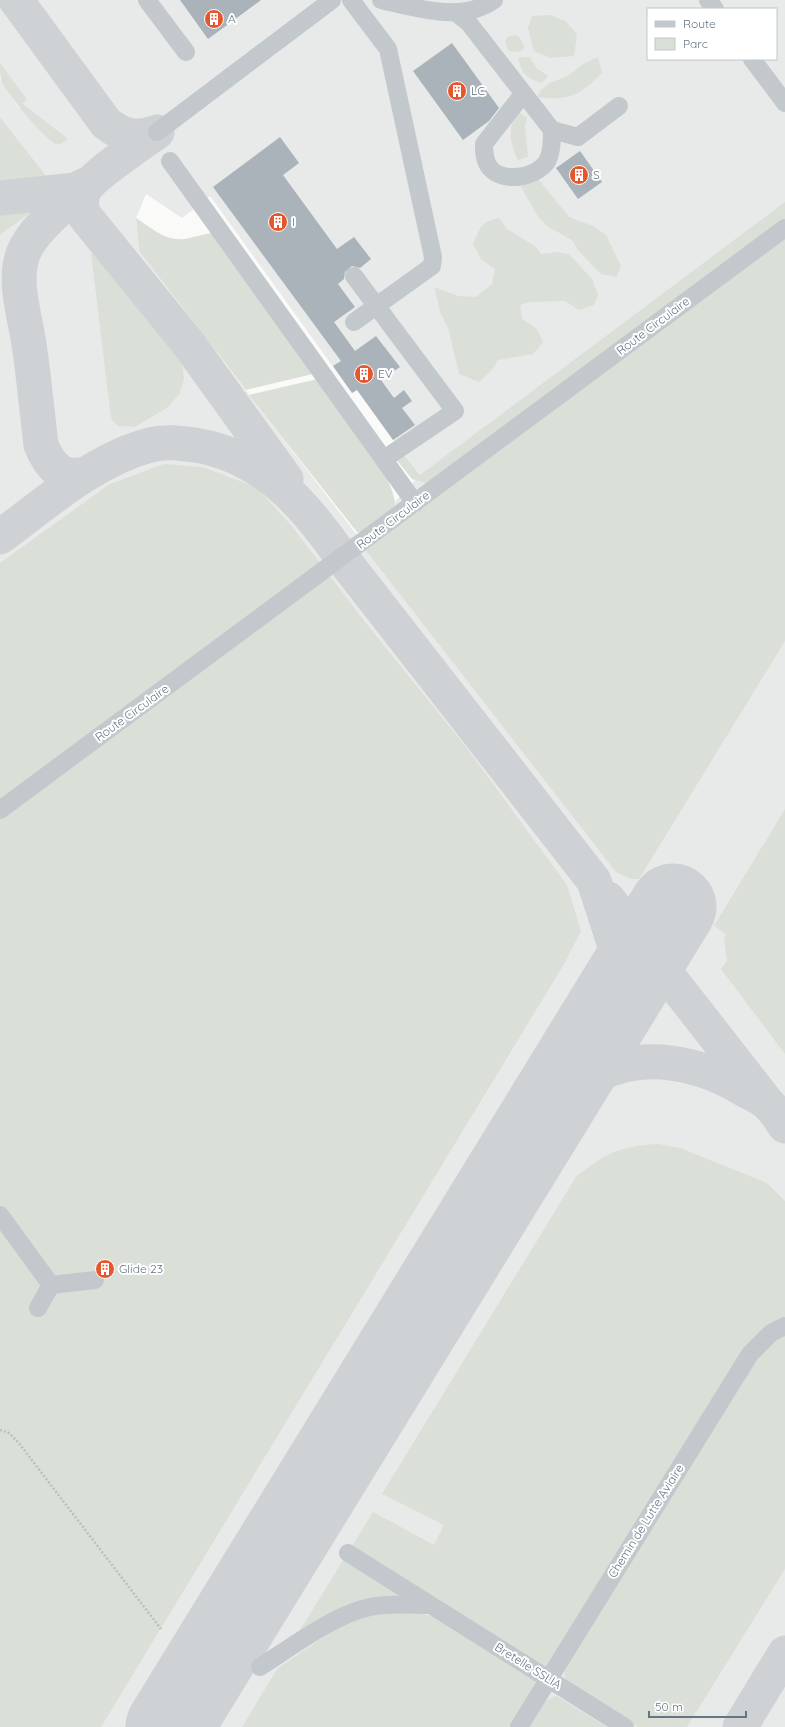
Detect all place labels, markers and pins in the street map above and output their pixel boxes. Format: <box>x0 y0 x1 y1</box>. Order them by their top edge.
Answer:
building icon: A <box>203 8 225 30</box>
place label: A <box>228 11 236 26</box>
building icon: LC <box>446 80 468 102</box>
place label: LC <box>471 83 485 98</box>
building icon: S <box>568 164 590 186</box>
place label: S <box>593 167 600 182</box>
building icon: I <box>267 211 289 233</box>
place label: I <box>292 214 295 229</box>
building icon: EV <box>353 363 375 385</box>
place label: EV <box>378 366 393 381</box>
building icon: Glide 23 <box>94 1258 116 1280</box>
place label: Glide 23 <box>119 1261 163 1276</box>

